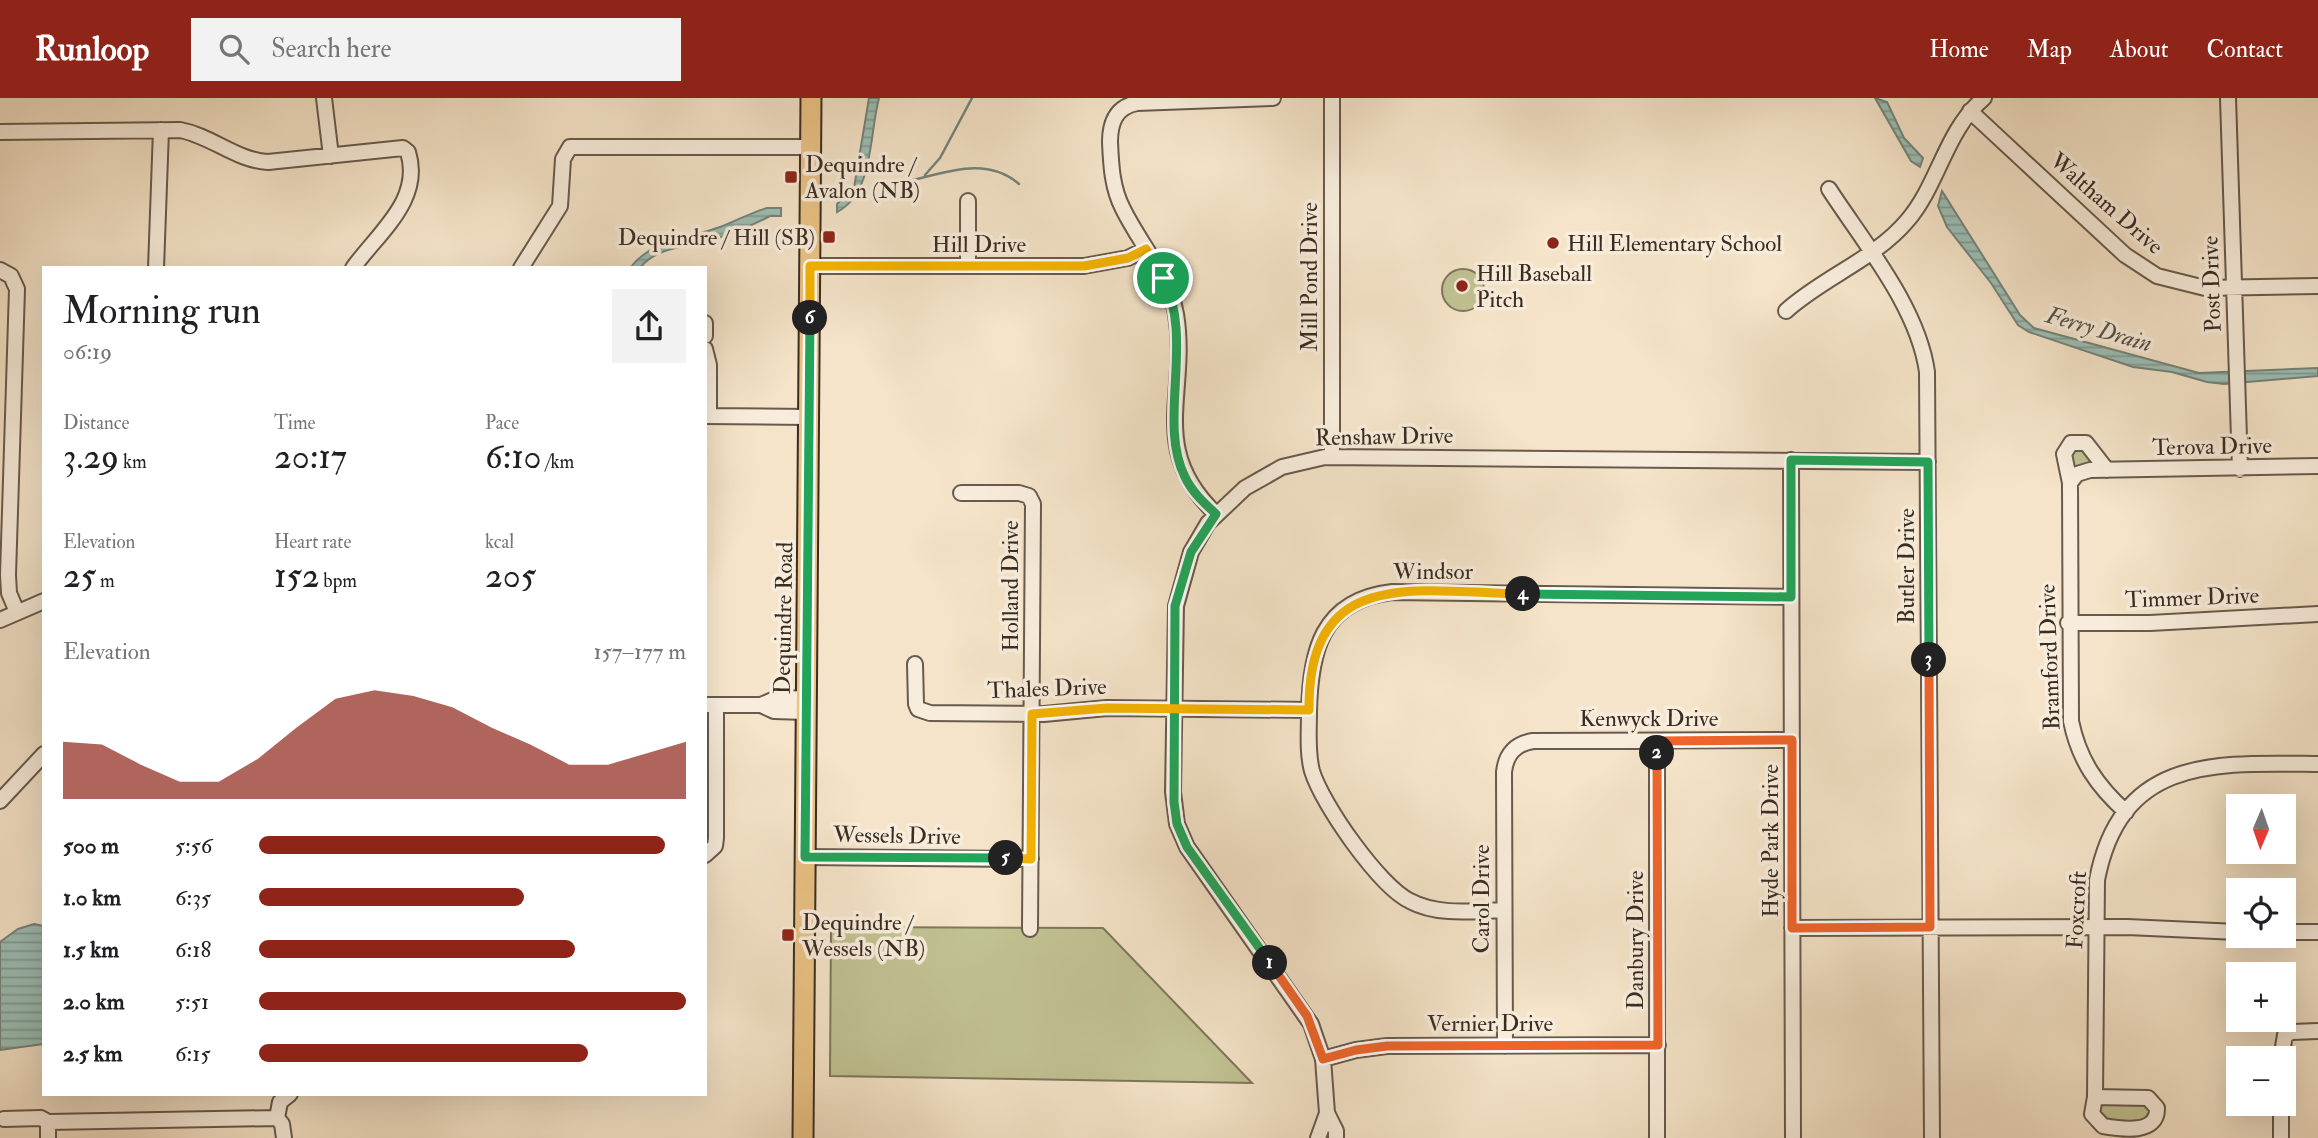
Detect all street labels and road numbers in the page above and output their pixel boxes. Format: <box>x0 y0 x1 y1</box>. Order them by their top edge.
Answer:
street label: Waltham Drive <box>2043 146 2170 261</box>
street label: Mill Pond Drive <box>1295 202 1324 352</box>
street label: Hill Drive <box>932 230 1027 259</box>
street label: Post Drive <box>2195 235 2228 333</box>
street label: Renshaw Drive <box>1314 421 1454 452</box>
street label: Terova Drive <box>2152 431 2273 462</box>
street label: Butler Drive <box>1892 508 1921 624</box>
street label: Holland Drive <box>996 520 1025 652</box>
street label: Dequindre Road <box>768 542 799 695</box>
street label: Windsor <box>1392 557 1474 586</box>
street label: Timmer Drive <box>2124 581 2260 614</box>
street label: Bramford Drive <box>2032 583 2067 731</box>
street label: Thales Drive <box>987 672 1108 705</box>
street label: Kenwyck Drive <box>1580 704 1719 733</box>
street label: Hyde Park Drive <box>1756 764 1785 918</box>
street label: Wessels Drive <box>832 820 961 851</box>
street label: Carol Drive <box>1467 844 1496 954</box>
street label: Danbury Drive <box>1621 870 1650 1010</box>
street label: Foxcroft <box>2060 870 2093 950</box>
street label: Vernier Drive <box>1427 1009 1553 1038</box>

